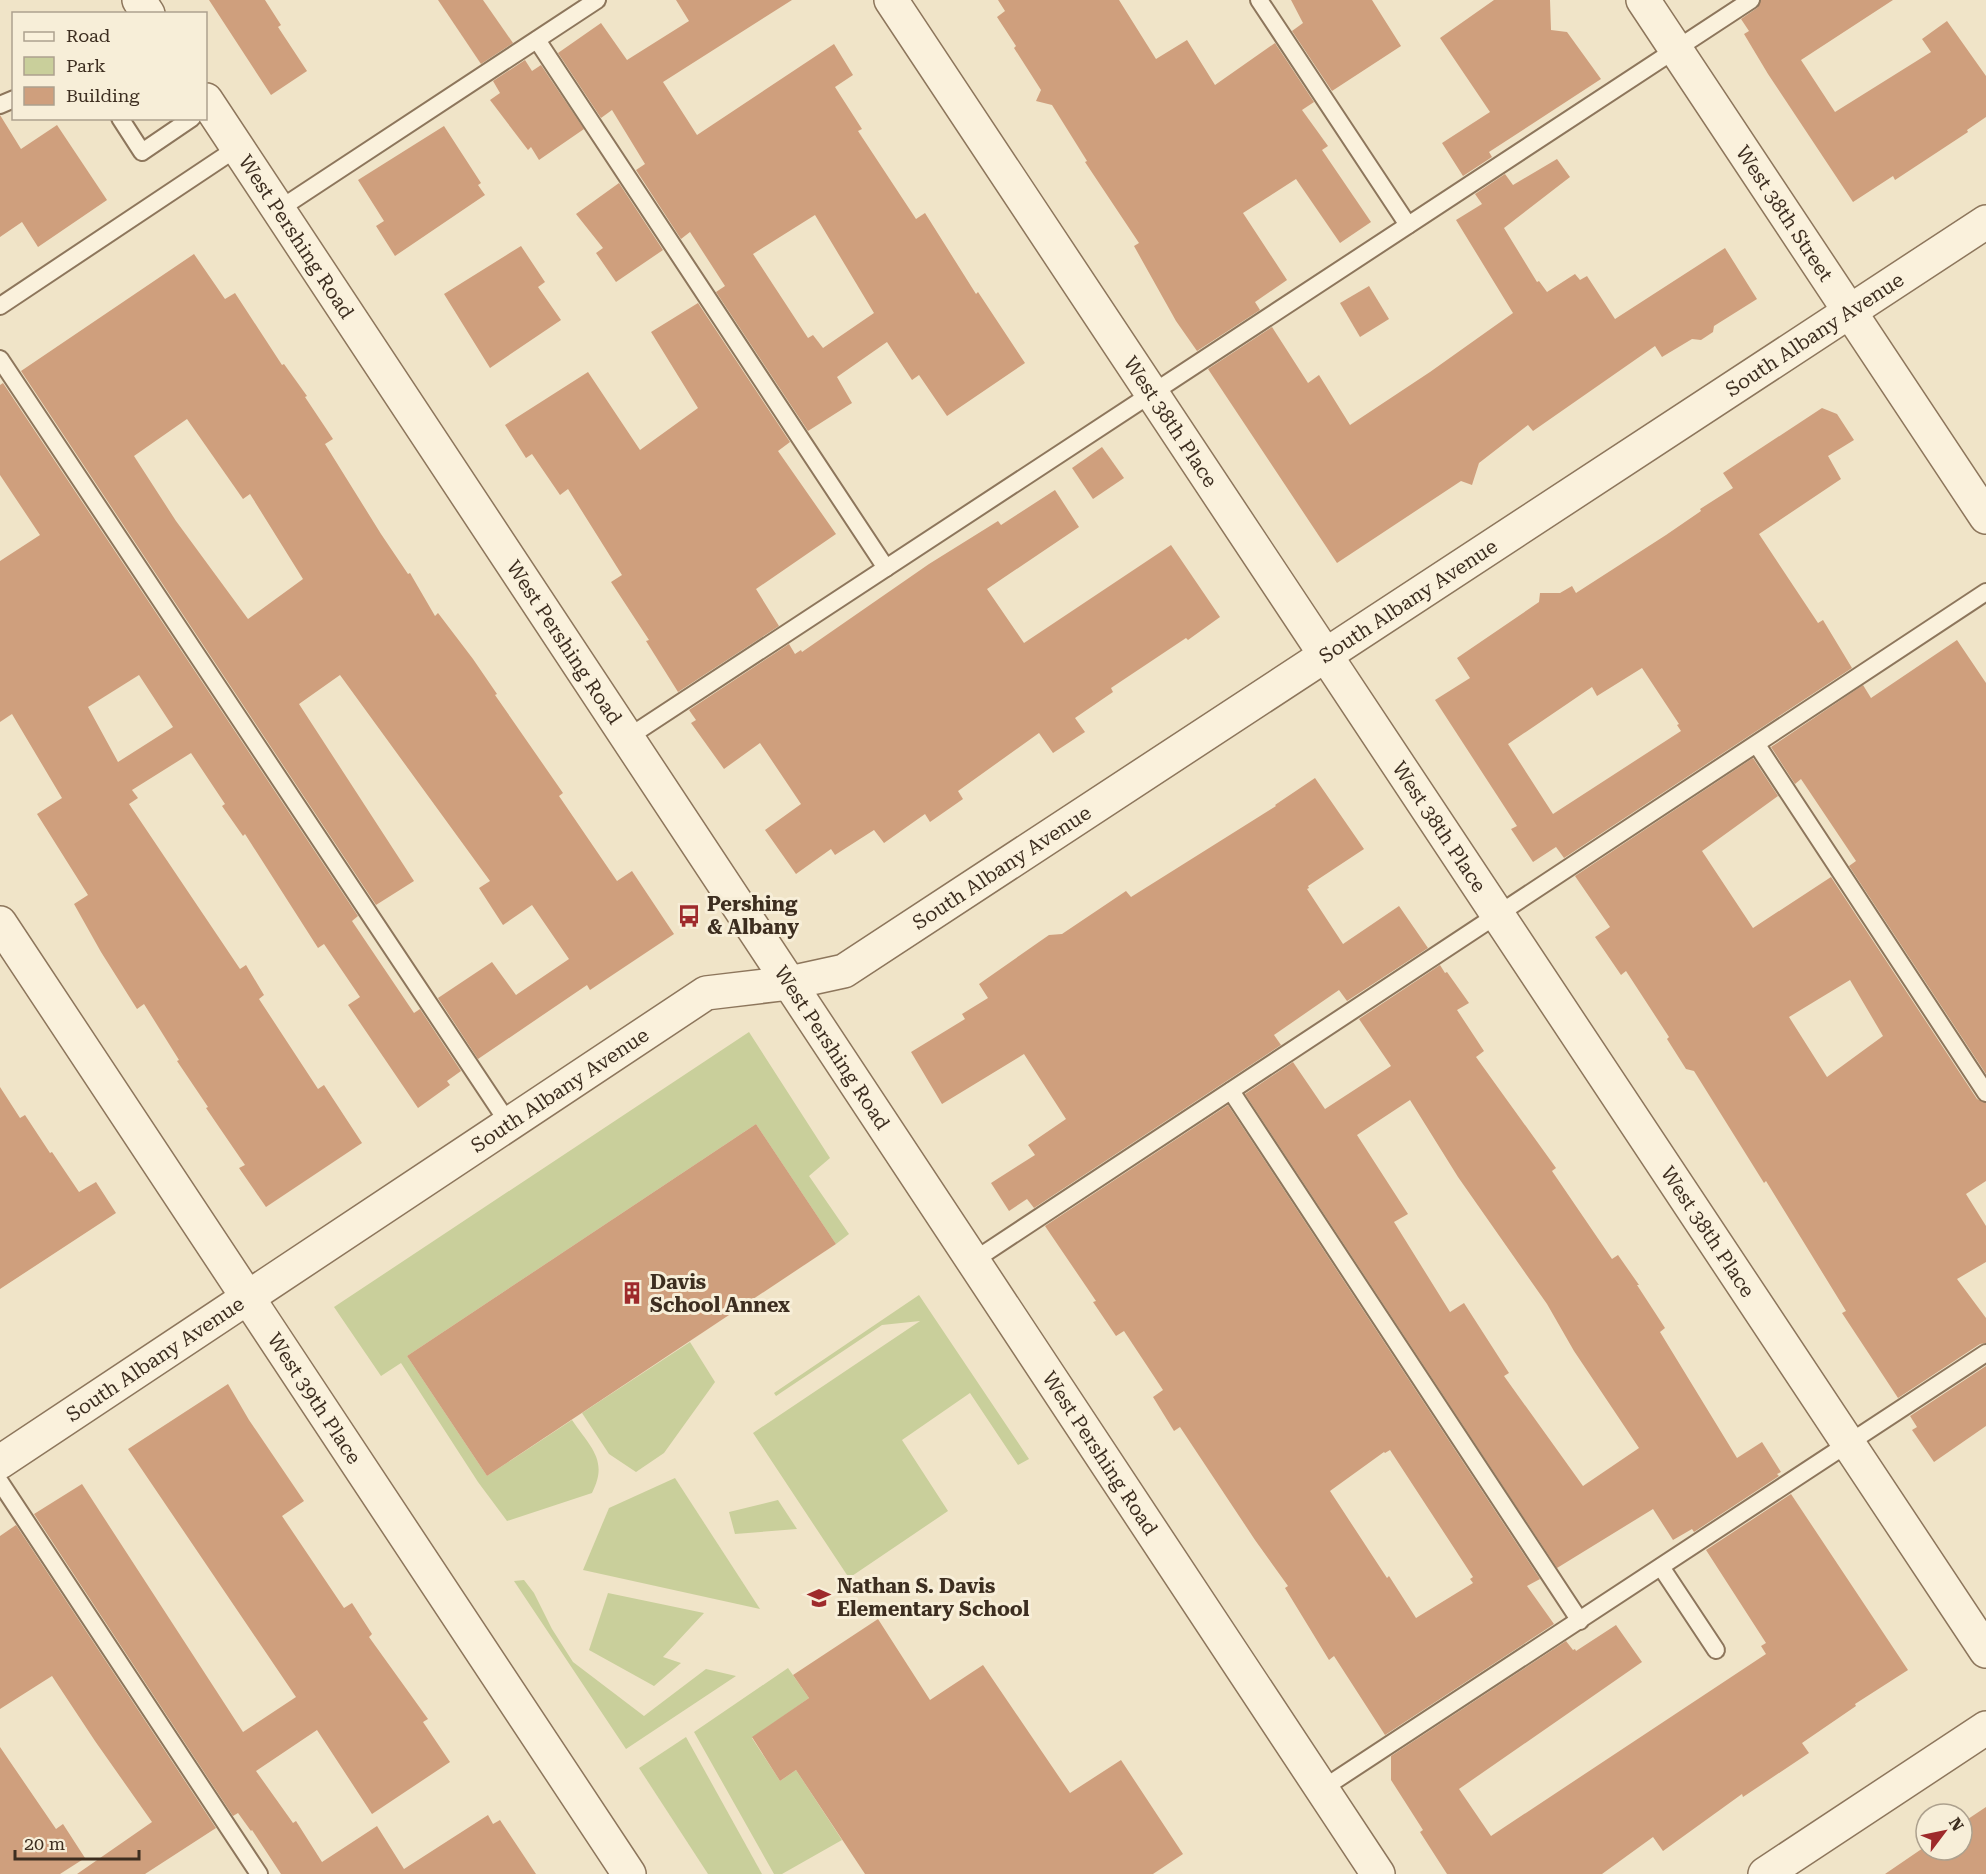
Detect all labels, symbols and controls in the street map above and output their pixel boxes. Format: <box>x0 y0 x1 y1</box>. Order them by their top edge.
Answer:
legend <box>12 12 207 120</box>
text: Road <box>66 25 111 46</box>
text: Park <box>66 55 106 76</box>
text: Building <box>66 85 140 106</box>
street label: West 38th Street <box>1731 141 1838 286</box>
street label: West Pershing Road <box>234 150 359 323</box>
street label: South Albany Avenue <box>1721 267 1908 402</box>
street label: West 38th Place <box>1119 352 1223 492</box>
street label: South Albany Avenue <box>1314 534 1502 668</box>
street label: West Pershing Road <box>502 556 627 729</box>
street label: West 38th Place <box>1387 757 1491 897</box>
street label: South Albany Avenue <box>908 800 1095 935</box>
place label: Pershing & Albany <box>707 892 799 939</box>
bus stop icon: Pershing & Albany <box>676 903 702 929</box>
street label: West Pershing Road <box>769 961 895 1134</box>
street label: South Albany Avenue <box>466 1023 653 1158</box>
street label: West 38th Place <box>1656 1162 1760 1302</box>
place label: Davis School Annex <box>650 1270 790 1317</box>
building icon: Davis School Annex <box>619 1280 645 1306</box>
street label: South Albany Avenue <box>62 1291 248 1427</box>
street label: West 39th Place <box>262 1328 366 1468</box>
street label: West Pershing Road <box>1037 1367 1163 1540</box>
place label: Nathan S. Davis Elementary School <box>837 1574 1030 1621</box>
school or university icon: Nathan S. Davis Elementary School <box>806 1585 832 1611</box>
north arrow <box>1914 1802 1974 1862</box>
text: N <box>1945 1814 1968 1835</box>
scale bar <box>15 1823 140 1861</box>
text: 20 m <box>24 1833 65 1854</box>

